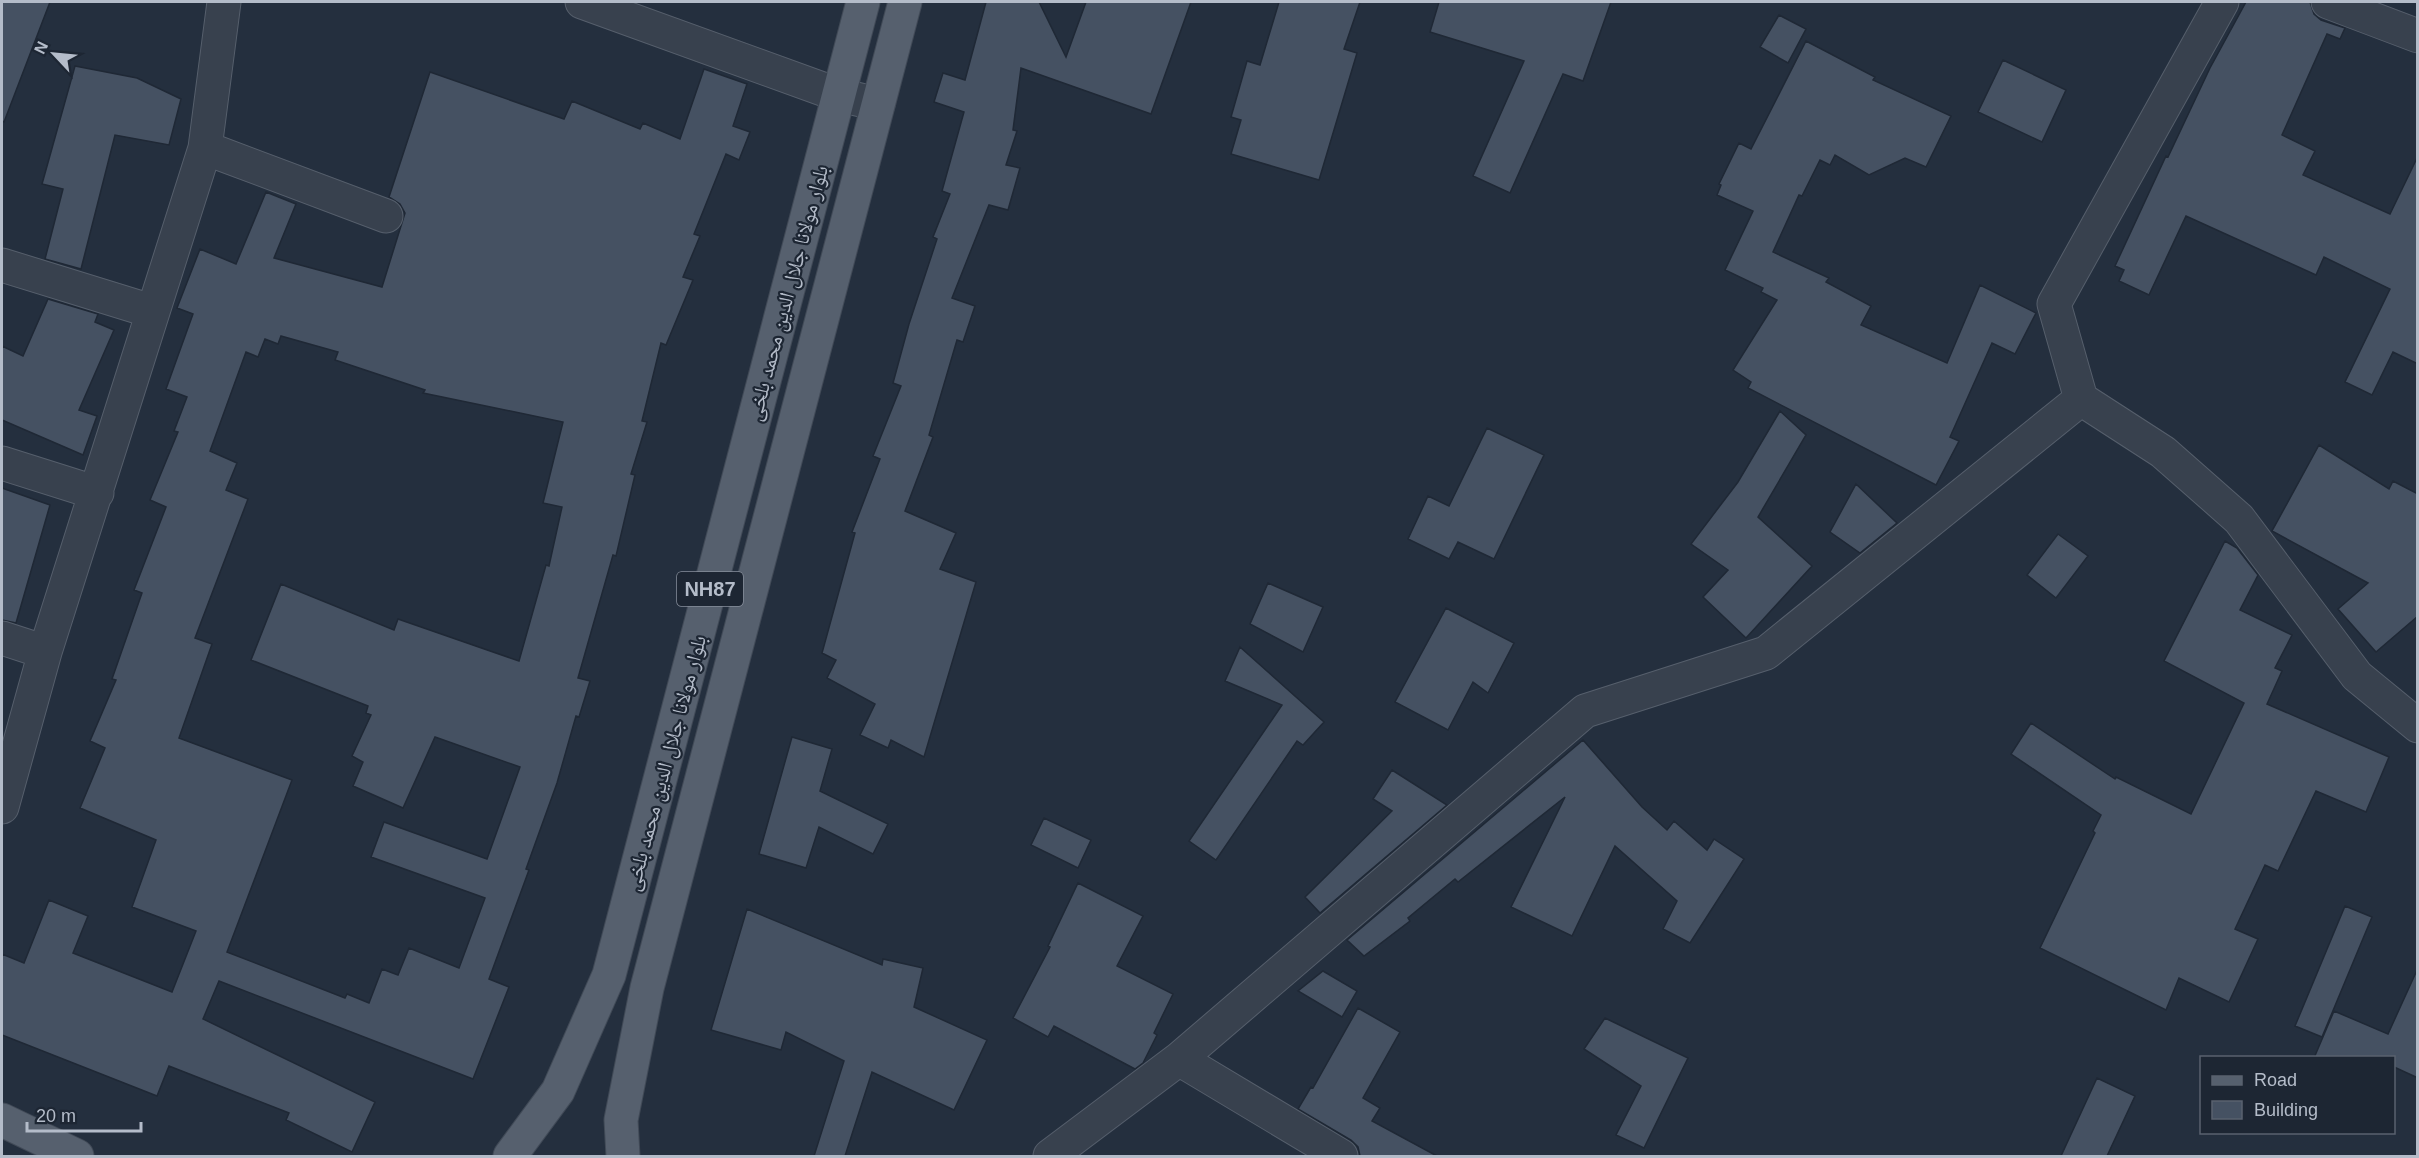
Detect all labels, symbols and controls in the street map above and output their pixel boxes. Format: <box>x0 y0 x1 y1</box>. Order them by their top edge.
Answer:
north arrow <box>24 24 84 84</box>
text: N <box>31 39 51 57</box>
street label: بلوار مولانا جلال الدین محمد بلخی <box>742 163 834 424</box>
road number: NH87 <box>677 572 743 606</box>
street label: بلوار مولانا جلال الدین محمد بلخی <box>620 633 712 894</box>
legend <box>2200 1056 2395 1134</box>
text: Road <box>2254 1070 2297 1090</box>
scale bar <box>27 1095 141 1133</box>
text: Building <box>2254 1100 2318 1120</box>
text: 20 m <box>36 1106 76 1126</box>

